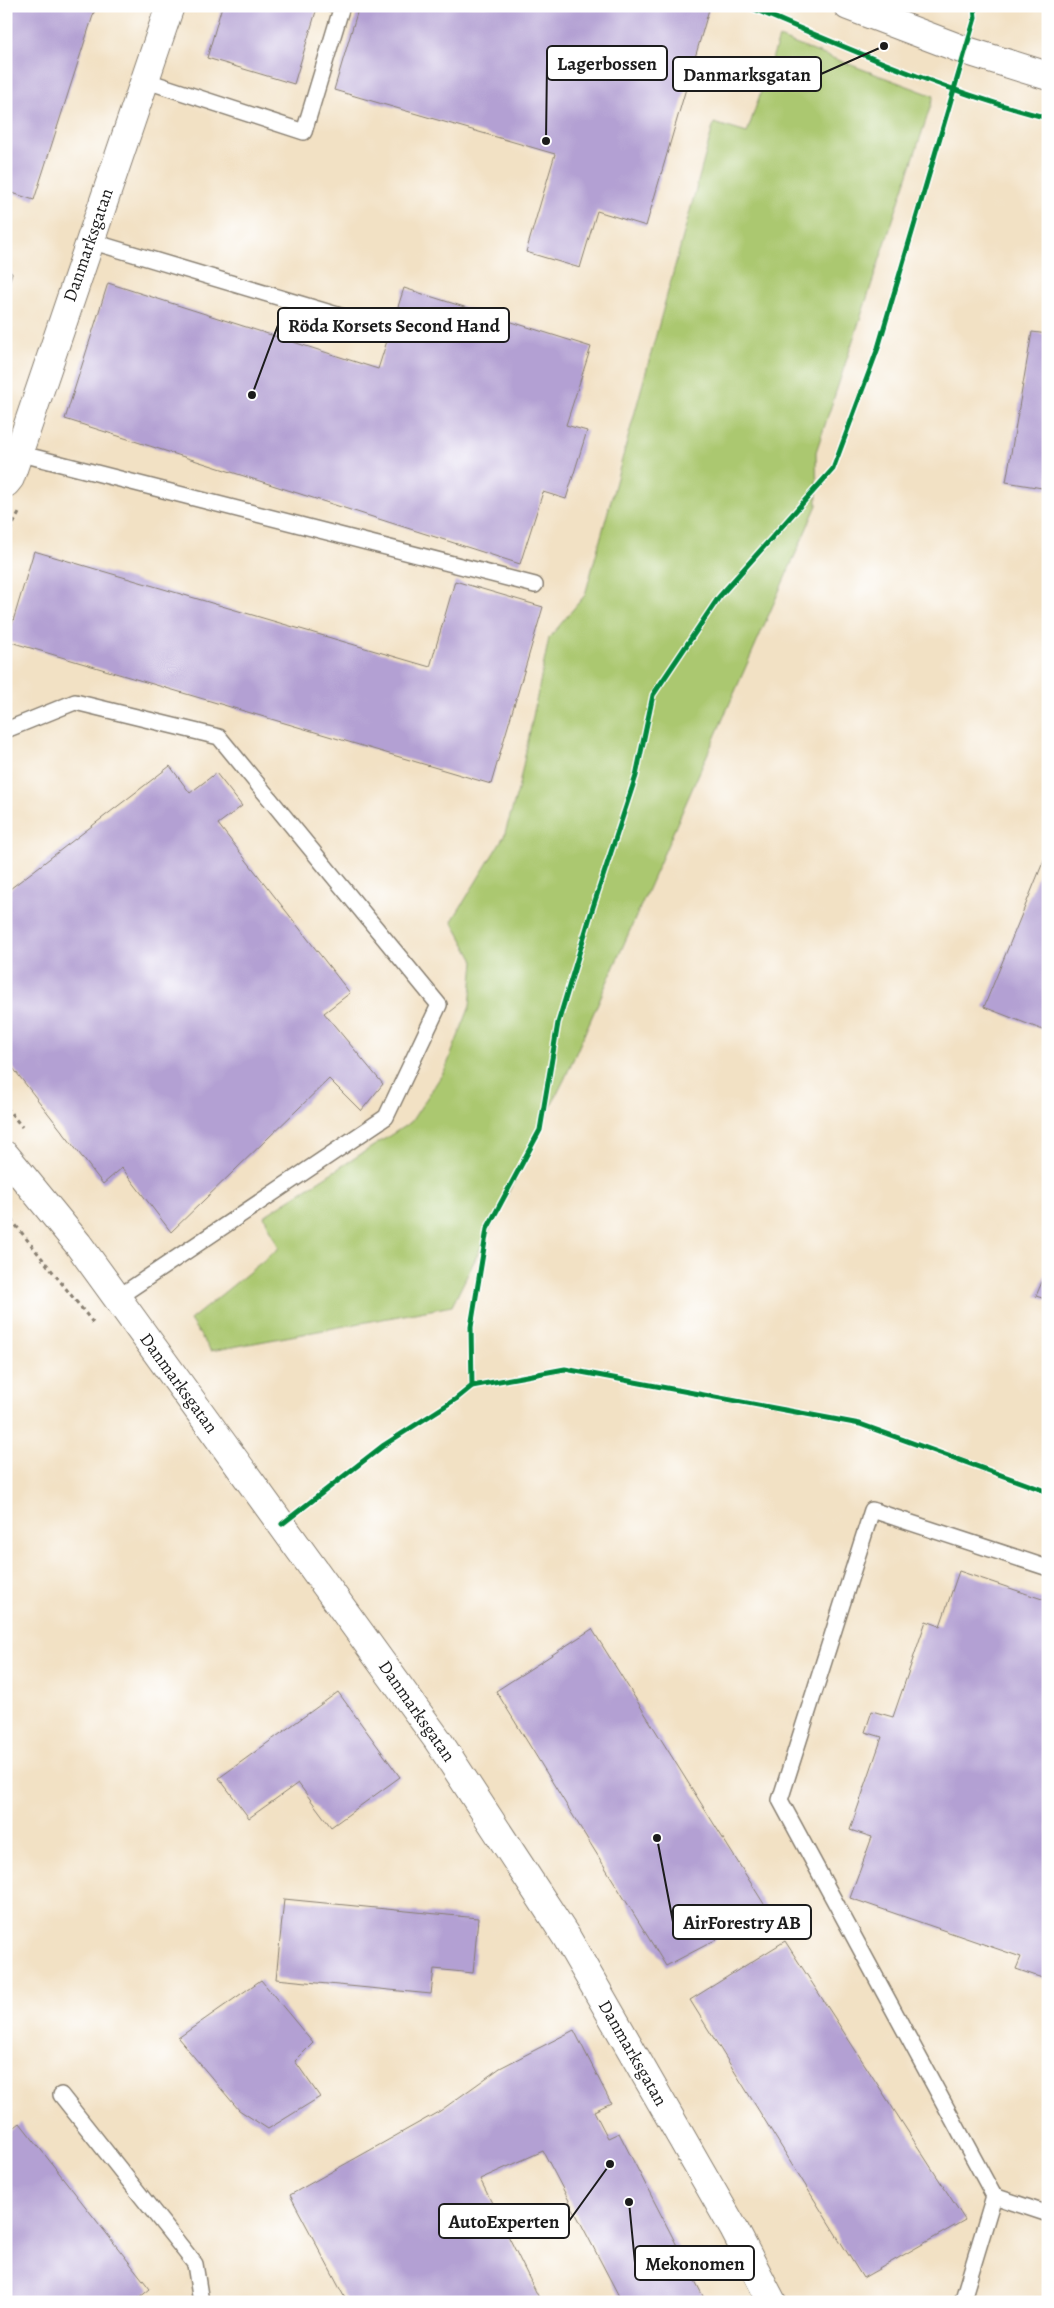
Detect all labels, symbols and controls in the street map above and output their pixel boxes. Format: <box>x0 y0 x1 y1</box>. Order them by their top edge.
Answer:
callout: Lagerbossen <box>547 46 667 80</box>
text: Lagerbossen <box>557 51 657 77</box>
callout: Danmarksgatan <box>673 57 821 91</box>
text: Danmarksgatan <box>683 62 811 88</box>
street label: Danmarksgatan <box>57 185 119 305</box>
callout: Röda Korsets Second Hand <box>278 308 509 342</box>
text: Röda Korsets Second Hand <box>288 313 501 339</box>
street label: Danmarksgatan <box>134 1328 224 1438</box>
street label: Danmarksgatan <box>373 1655 461 1767</box>
callout: AirForestry AB <box>673 1905 811 1939</box>
text: AirForestry AB <box>682 1910 801 1936</box>
street label: Danmarksgatan <box>593 1996 673 2111</box>
callout: AutoExperten <box>439 2204 569 2238</box>
text: AutoExperten <box>448 2209 560 2235</box>
callout: Mekonomen <box>635 2246 754 2280</box>
text: Mekonomen <box>645 2251 745 2277</box>

